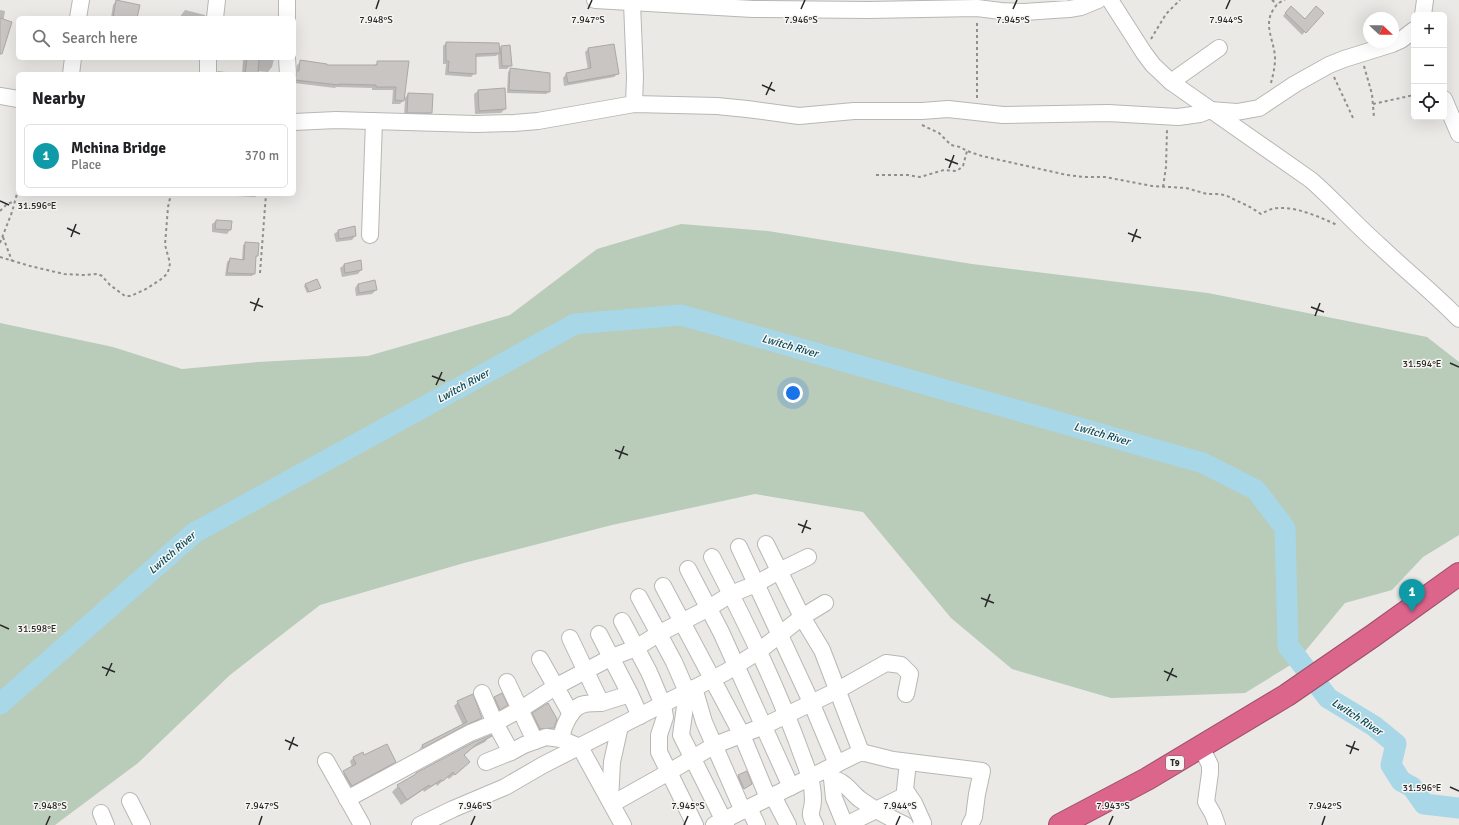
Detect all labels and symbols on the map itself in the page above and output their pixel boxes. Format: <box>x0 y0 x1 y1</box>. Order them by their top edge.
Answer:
north arrow <box>1363 12 1399 48</box>
text: 7.948°S <box>359 14 393 26</box>
text: 7.947°S <box>571 14 605 26</box>
text: 7.946°S <box>784 14 818 26</box>
text: 7.945°S <box>996 14 1030 26</box>
text: 7.944°S <box>1209 14 1243 26</box>
text: 31.596°E <box>18 200 57 212</box>
water label: Lwitch River <box>761 332 821 361</box>
text: 31.594°E <box>1403 358 1442 370</box>
water label: Lwitch River <box>435 365 493 406</box>
your location <box>783 383 803 403</box>
water label: Lwitch River <box>1073 420 1133 449</box>
water label: Lwitch River <box>146 528 199 577</box>
pin: 1 <box>1399 579 1425 612</box>
text: 31.598°E <box>18 623 57 635</box>
water label: Lwitch River <box>1329 696 1386 739</box>
road number: T9 <box>1166 756 1184 770</box>
text: 31.596°E <box>1403 782 1442 794</box>
text: 7.948°S <box>33 800 67 812</box>
text: 7.947°S <box>245 800 279 812</box>
text: 7.946°S <box>458 800 492 812</box>
text: 7.945°S <box>671 800 705 812</box>
text: 7.944°S <box>883 800 917 812</box>
text: 7.943°S <box>1096 800 1130 812</box>
text: 7.942°S <box>1308 800 1342 812</box>

